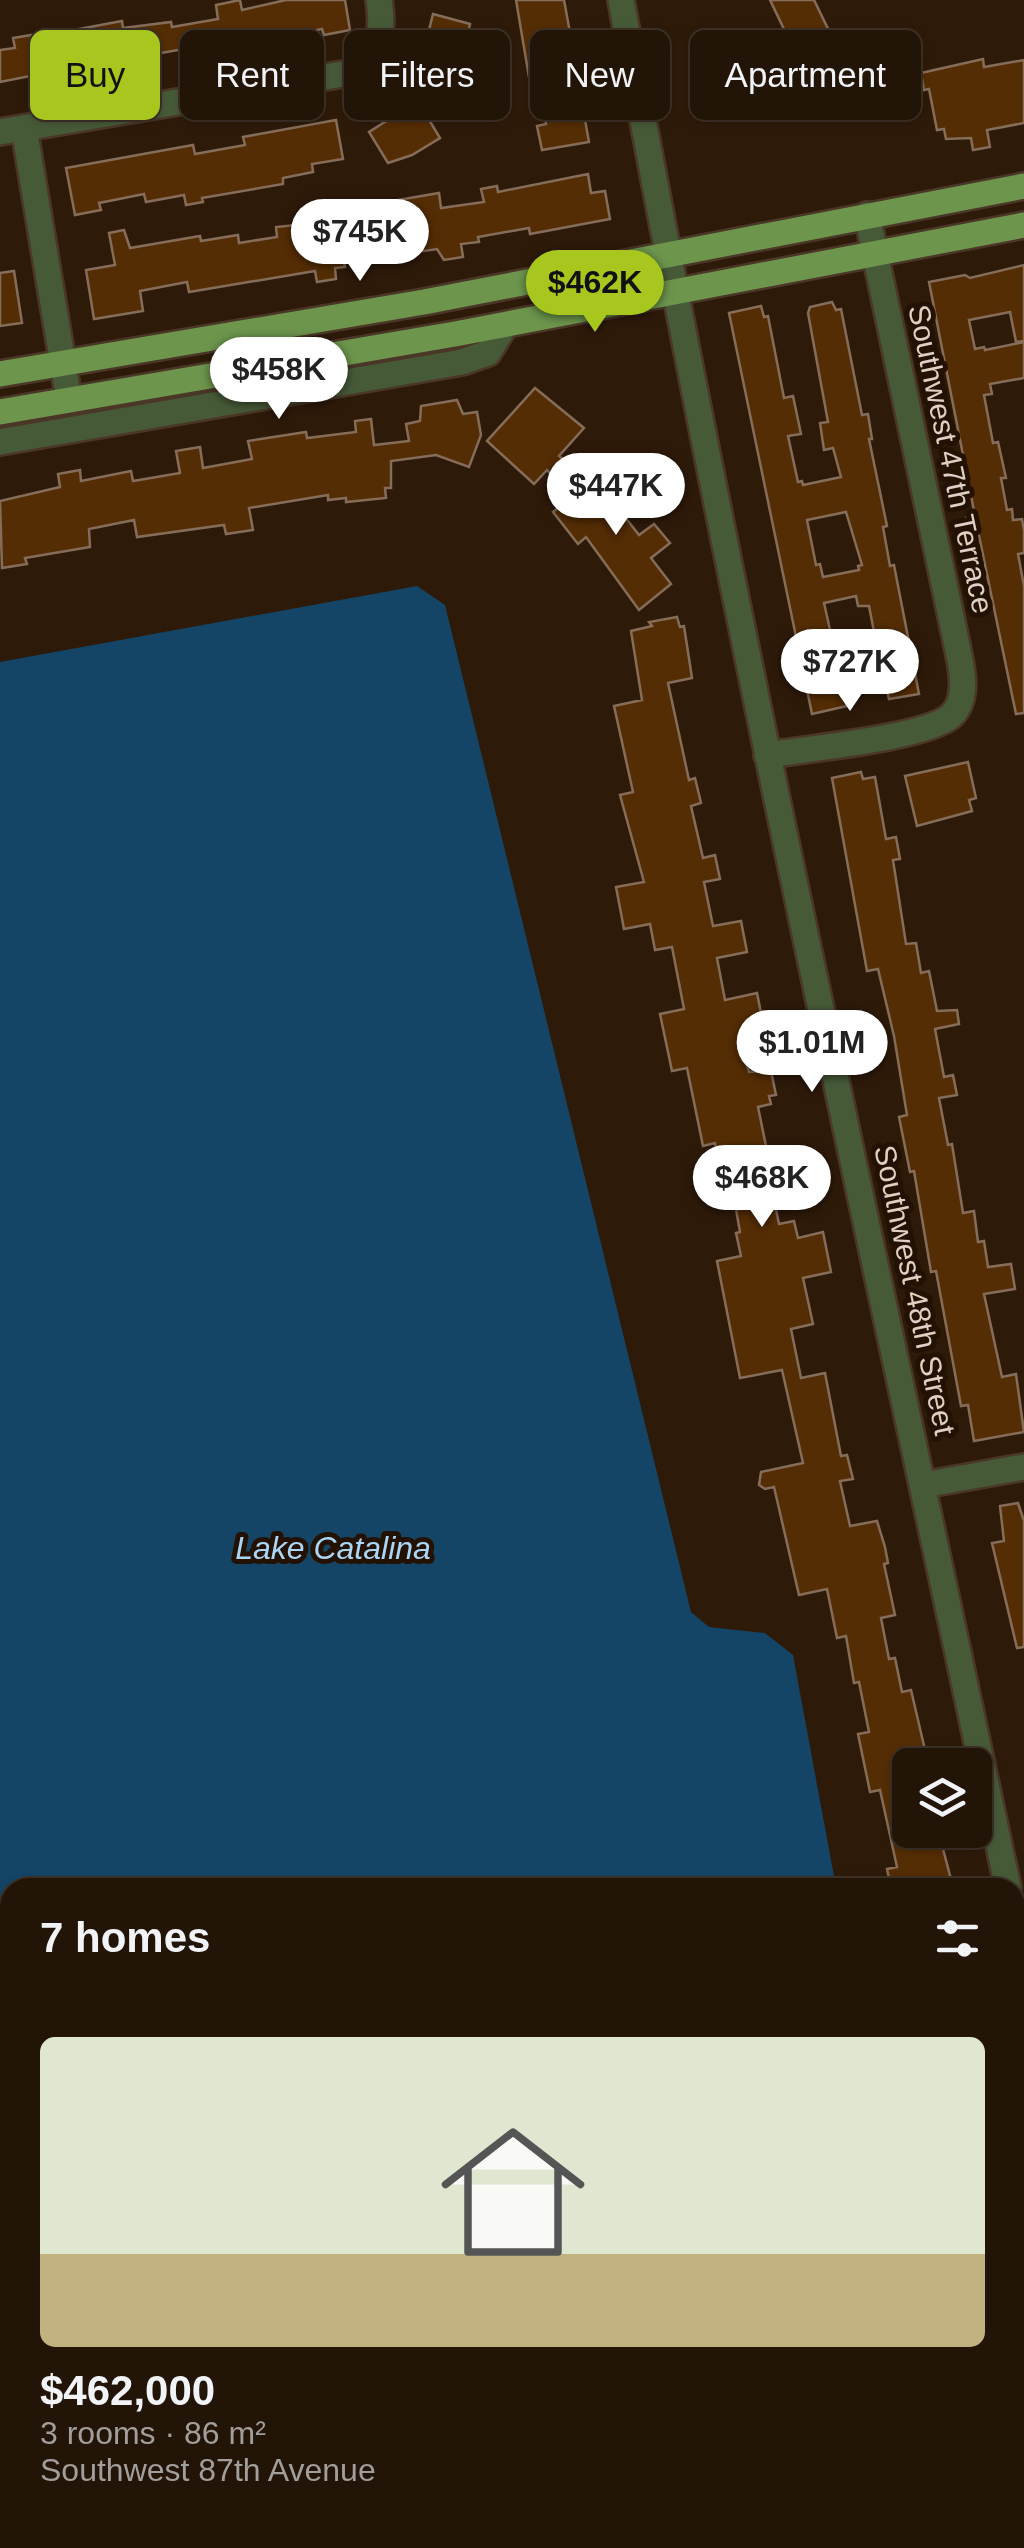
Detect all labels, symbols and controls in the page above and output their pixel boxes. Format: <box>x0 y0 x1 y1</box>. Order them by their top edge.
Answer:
chip: Buy <box>30 30 160 120</box>
chip: Rent <box>180 30 324 120</box>
chip: Filters <box>344 30 510 120</box>
chip: New <box>530 30 670 120</box>
chip: Apartment <box>690 30 921 120</box>
pin: $745K <box>290 199 430 284</box>
text: $745K <box>313 213 407 249</box>
pin: $462K <box>525 250 665 335</box>
text: $462K <box>548 264 642 300</box>
street label: Southwest 47th Terrace <box>902 302 1000 616</box>
pin: $458K <box>209 337 349 422</box>
text: $458K <box>232 351 326 387</box>
pin: $447K <box>546 453 686 538</box>
text: $447K <box>569 467 663 503</box>
pin: $727K <box>780 629 920 714</box>
text: $727K <box>803 643 897 679</box>
pin: $1.01M <box>731 1010 893 1095</box>
text: $1.01M <box>759 1024 865 1060</box>
street label: Southwest 48th Street <box>868 1142 962 1438</box>
pin: $468K <box>692 1145 832 1230</box>
text: $468K <box>715 1159 809 1195</box>
water label: Lake Catalina <box>235 1530 431 1566</box>
map controls <box>892 1748 992 1848</box>
button: layers <box>892 1748 992 1848</box>
icon: filters <box>930 1911 985 1966</box>
text: 7 homes <box>40 1914 210 1961</box>
icon: home <box>423 2102 603 2282</box>
text: $462,000 <box>40 2367 215 2414</box>
text: 3 rooms · 86 m² <box>40 2415 266 2451</box>
text: Southwest 87th Avenue <box>40 2452 376 2488</box>

